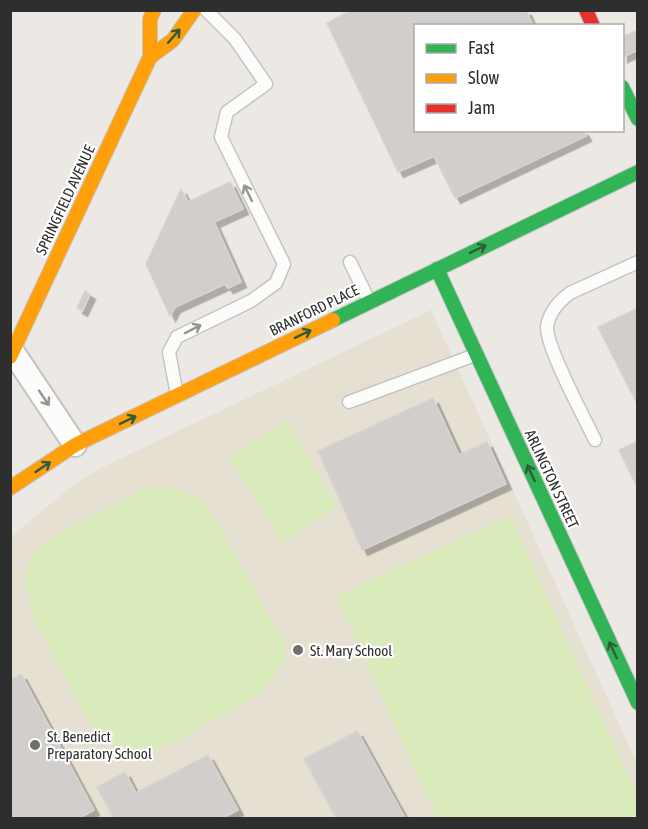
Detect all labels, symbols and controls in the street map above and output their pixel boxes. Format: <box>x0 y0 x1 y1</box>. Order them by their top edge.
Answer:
legend <box>414 24 624 132</box>
one-way arrow <box>168 28 181 44</box>
text: Fast <box>468 37 495 58</box>
text: Slow <box>468 67 499 88</box>
text: Jam <box>468 97 495 118</box>
street label: SPRINGFIELD AVENUE <box>32 142 98 258</box>
one-way arrow <box>242 184 254 202</box>
one-way arrow <box>469 242 487 254</box>
street label: BRANFORD PLACE <box>267 281 362 339</box>
one-way arrow <box>184 323 202 334</box>
one-way arrow <box>294 328 312 340</box>
one-way arrow <box>38 390 50 406</box>
one-way arrow <box>118 413 136 425</box>
street label: ARLINGTON STREET <box>522 427 582 531</box>
one-way arrow <box>34 460 51 472</box>
one-way arrow <box>525 465 536 483</box>
place label: St. Mary School <box>310 642 392 659</box>
one-way arrow <box>607 642 618 660</box>
marker: St. Mary School <box>291 643 305 657</box>
place label: St. Benedict Preparatory School <box>47 728 152 762</box>
marker: St. Benedict Preparatory School <box>28 738 42 752</box>

